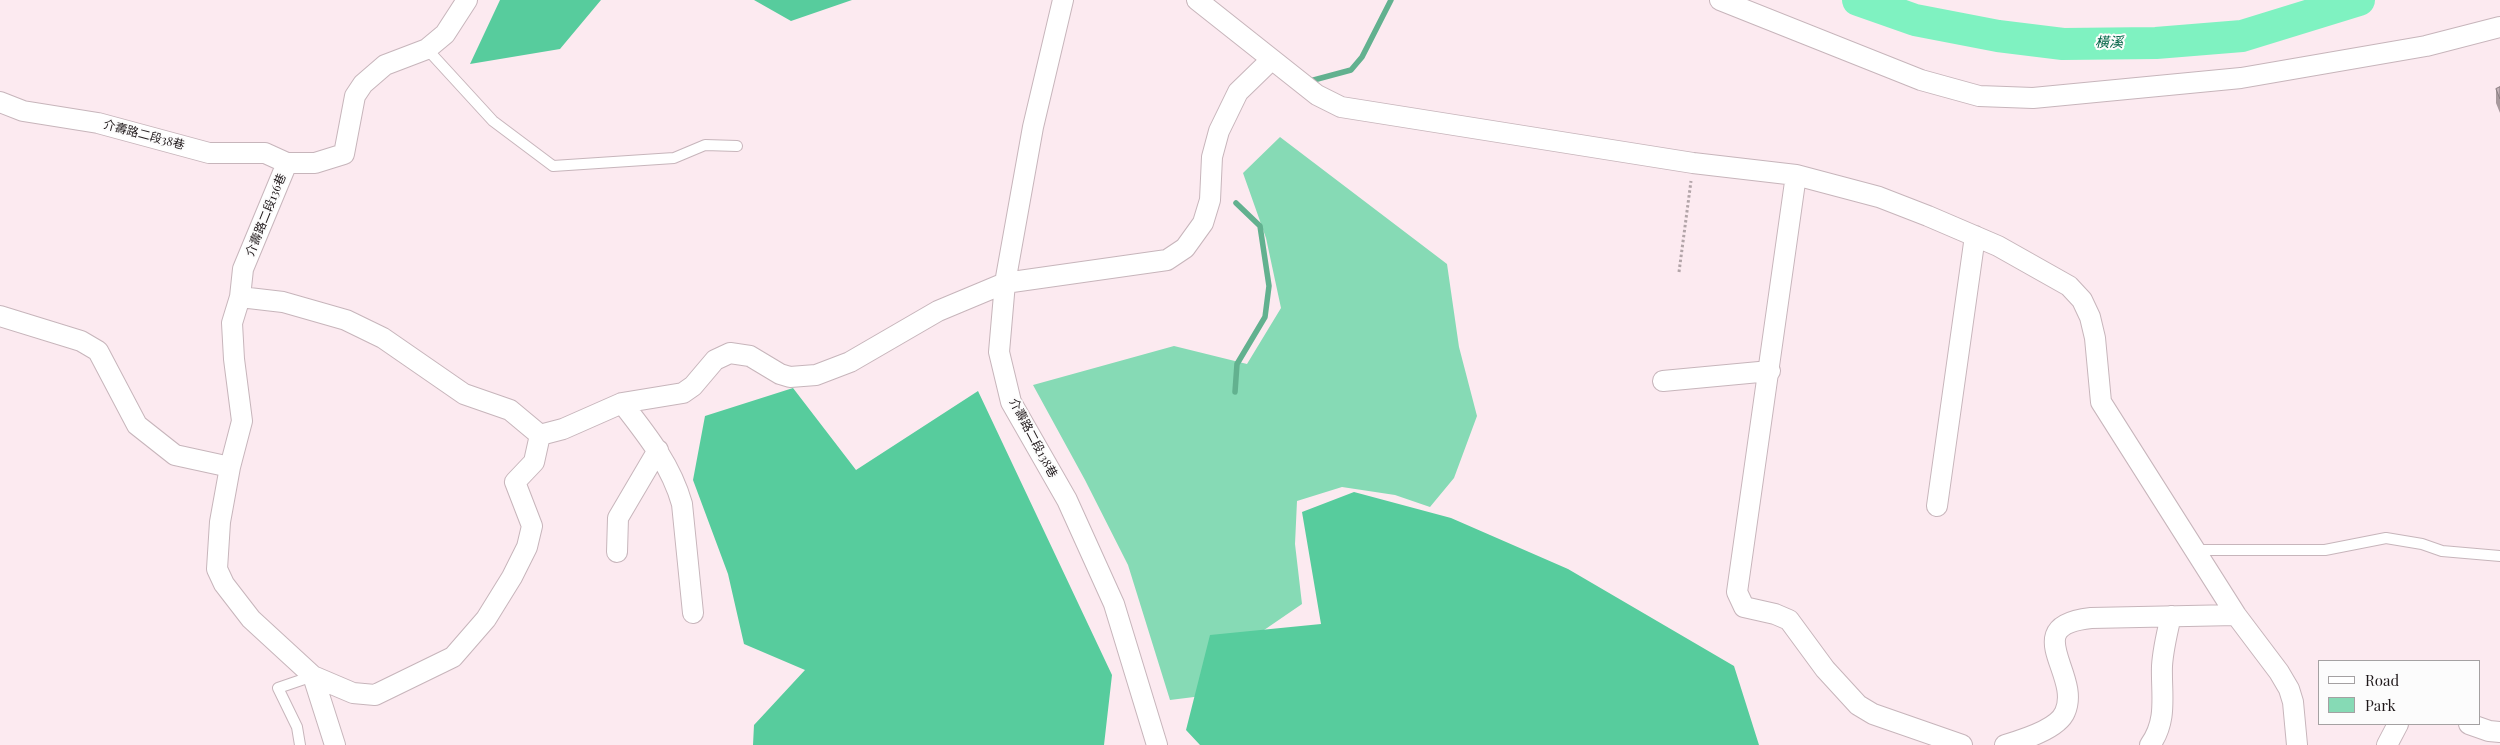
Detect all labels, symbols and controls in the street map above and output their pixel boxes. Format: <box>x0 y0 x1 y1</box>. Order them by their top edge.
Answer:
water label: 橫溪 <box>2095 35 2123 51</box>
street label: 介壽路二段38巷 <box>102 117 186 153</box>
street label: 介壽路二段136巷 <box>243 172 289 258</box>
street label: 介壽路二段138巷 <box>1006 396 1060 480</box>
legend <box>2318 660 2480 725</box>
text: Road <box>2365 670 2399 690</box>
text: Park <box>2365 695 2396 715</box>

